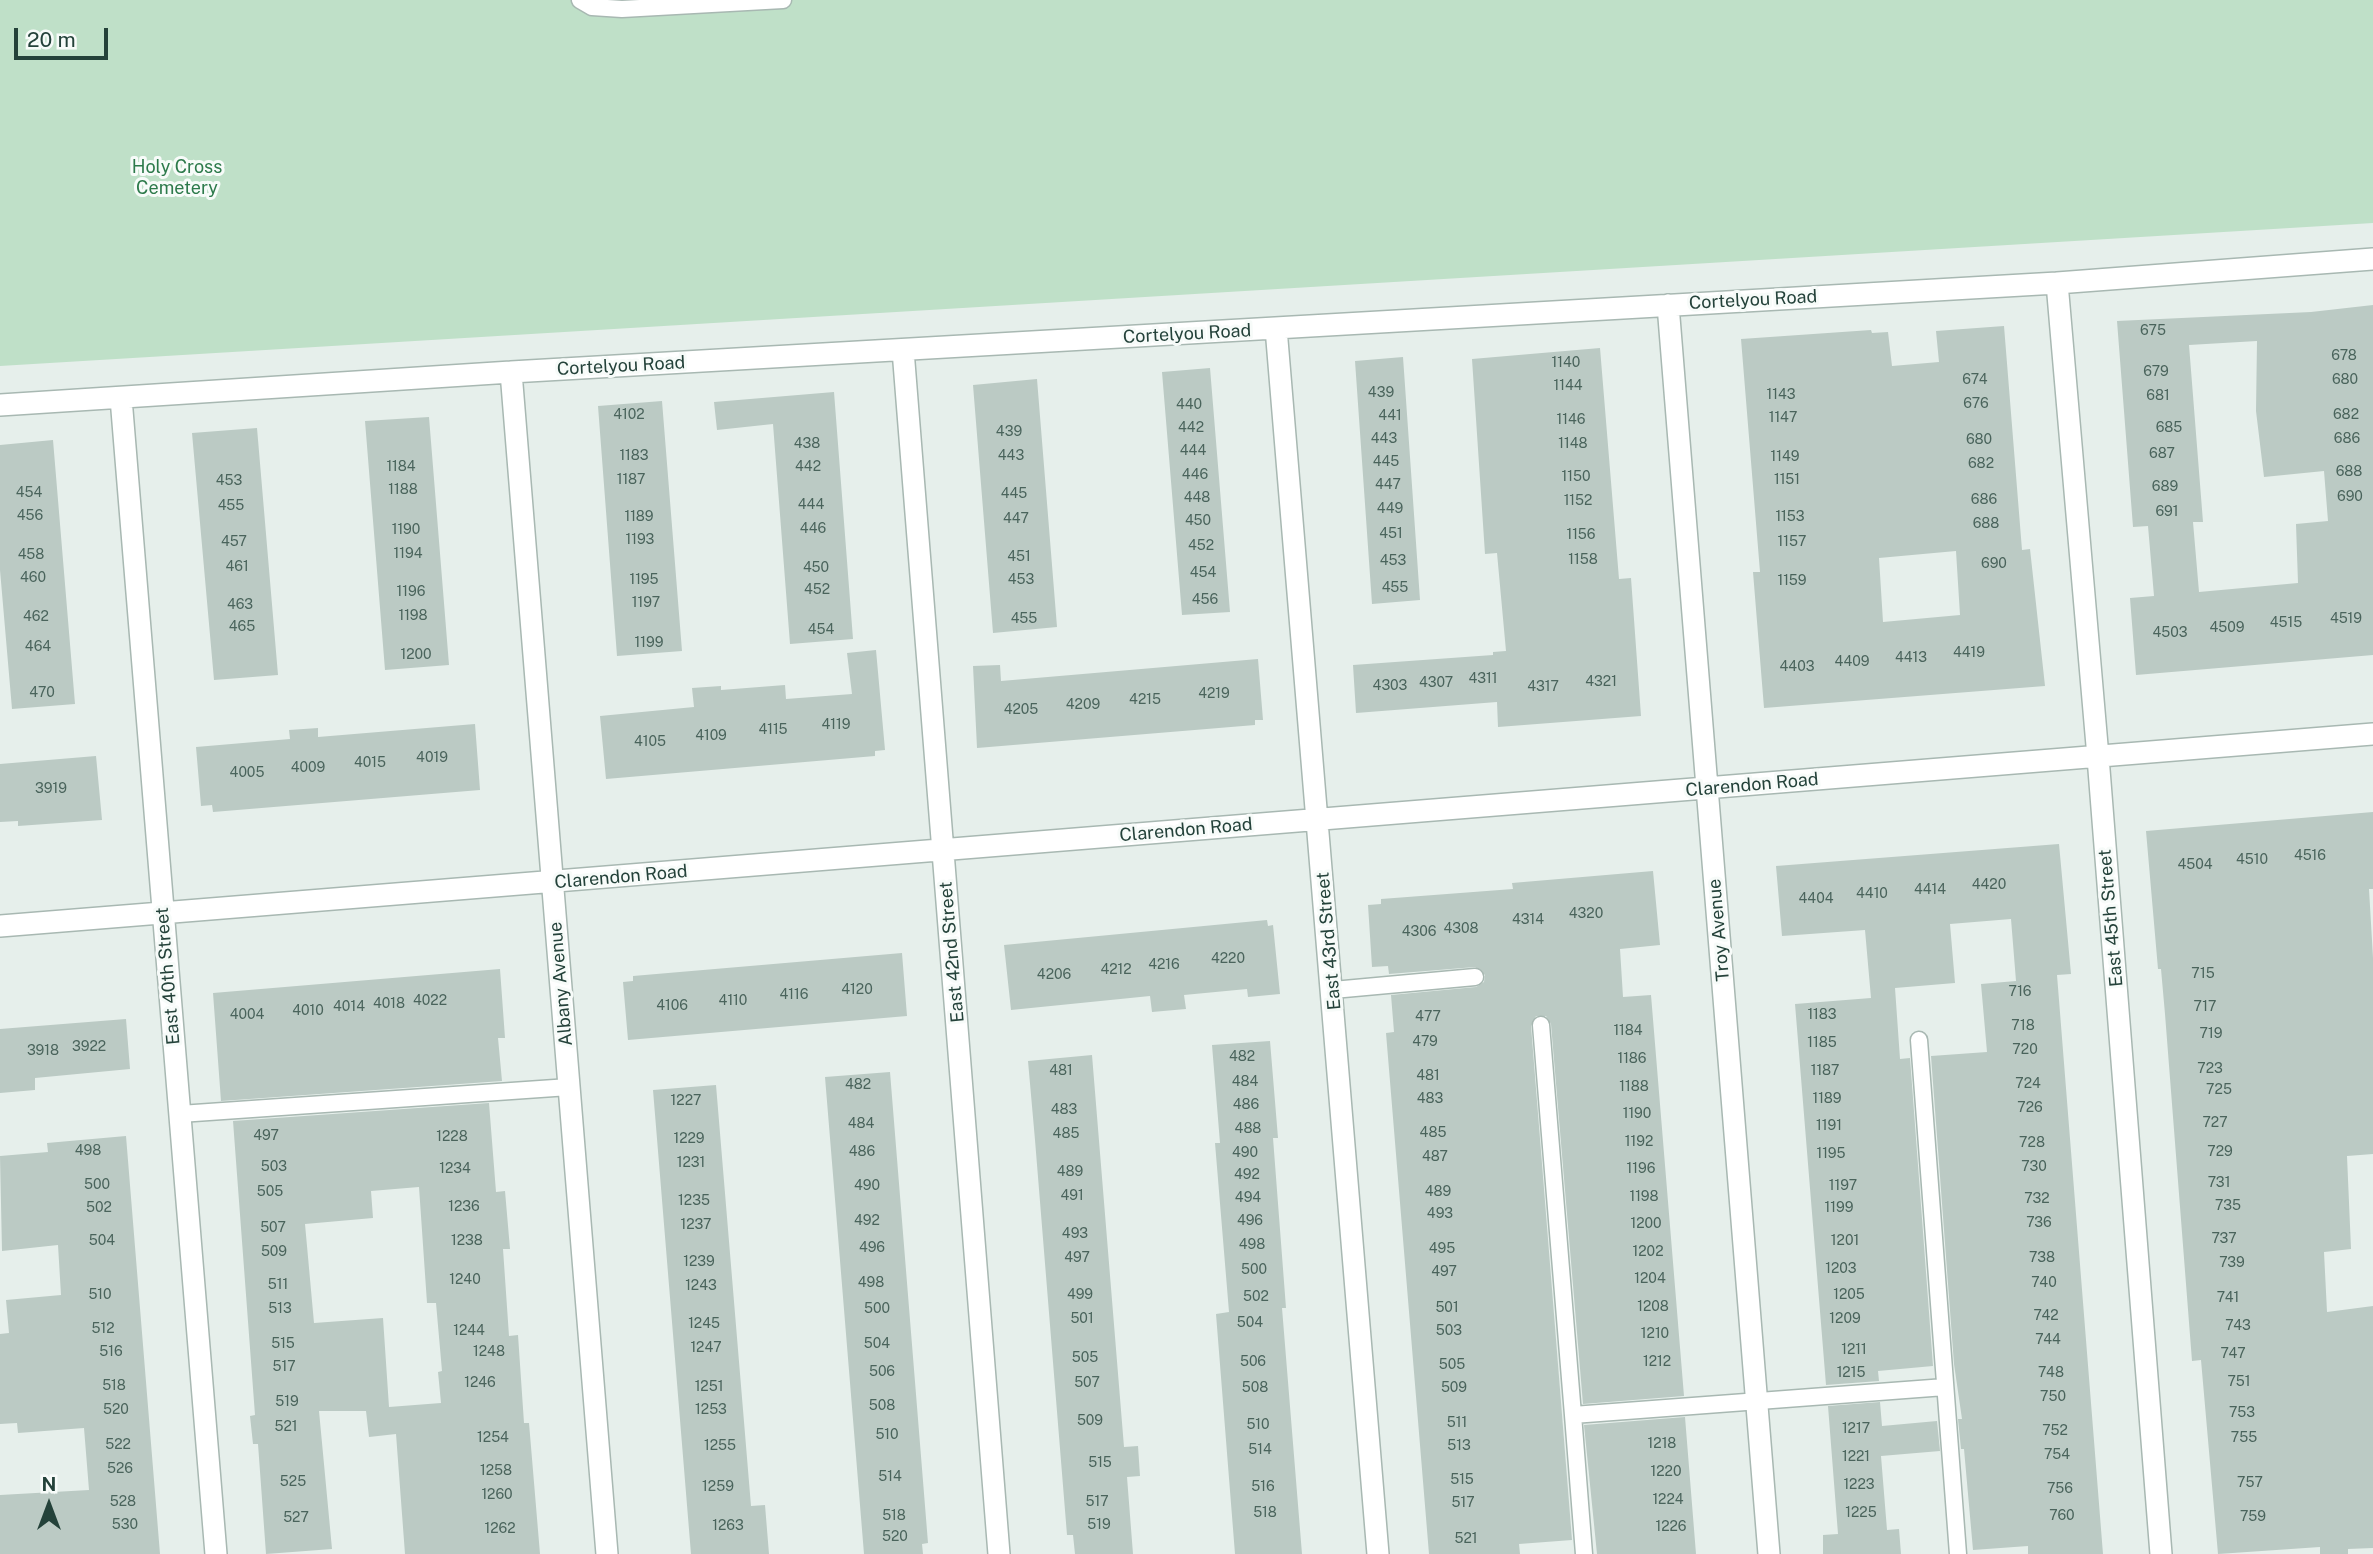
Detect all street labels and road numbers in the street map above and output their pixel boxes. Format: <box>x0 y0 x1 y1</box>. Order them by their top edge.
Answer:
street label: Cortelyou Road <box>1688 286 1818 314</box>
street label: Cortelyou Road <box>1122 320 1252 348</box>
street label: Cortelyou Road <box>556 352 686 380</box>
street label: Clarendon Road <box>1685 768 1819 802</box>
street label: Clarendon Road <box>1119 813 1253 847</box>
street label: East 45th Street <box>2094 848 2128 988</box>
street label: Clarendon Road <box>554 860 688 894</box>
street label: East 43rd Street <box>1312 871 1346 1011</box>
street label: Troy Avenue <box>1704 878 1734 982</box>
street label: East 42nd Street <box>935 881 969 1023</box>
street label: East 40th Street <box>151 906 185 1046</box>
street label: Albany Avenue <box>545 921 577 1047</box>

